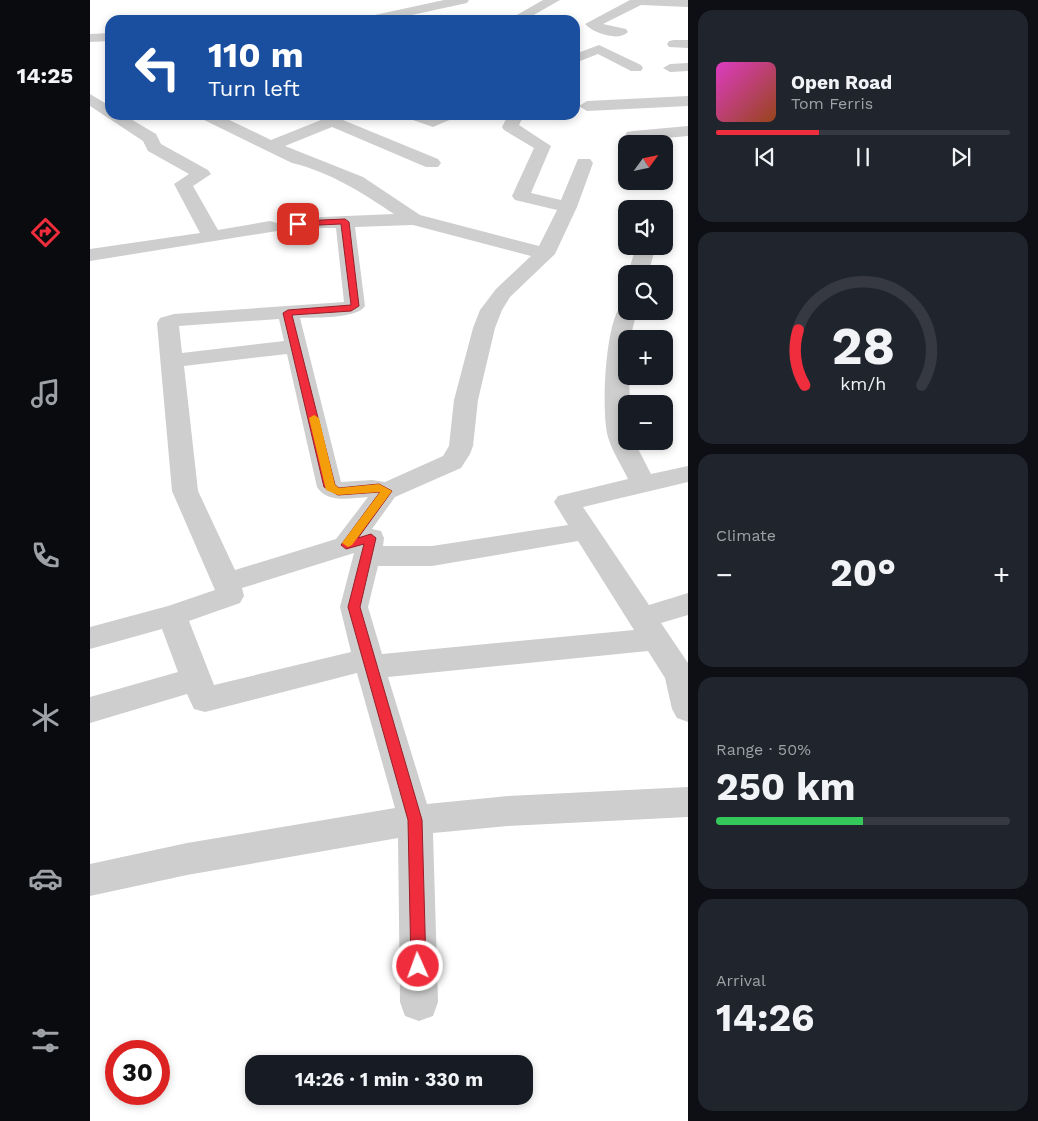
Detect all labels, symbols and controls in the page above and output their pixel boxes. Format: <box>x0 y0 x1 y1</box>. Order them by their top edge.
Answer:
text: 110 m <box>208 34 304 76</box>
icon: left <box>125 35 190 100</box>
text: 14:25 <box>17 63 73 88</box>
text: Open Road <box>791 71 892 94</box>
text: Turn left <box>208 76 300 101</box>
text: Tom Ferris <box>791 94 873 113</box>
north arrow <box>618 135 672 190</box>
map controls <box>618 135 673 450</box>
icon: previous <box>751 143 779 171</box>
icon: pause <box>849 143 877 171</box>
icon: next <box>947 143 975 171</box>
button: sound <box>618 200 673 255</box>
pin <box>277 203 319 245</box>
icon: arrive <box>284 210 312 238</box>
icon: directions <box>28 215 63 250</box>
button: search <box>618 265 673 320</box>
text: 28 <box>831 316 895 377</box>
button: + <box>618 330 673 385</box>
text: km/h <box>840 373 886 394</box>
icon: music <box>28 376 63 411</box>
button: − <box>618 395 673 450</box>
text: Climate <box>716 526 776 545</box>
icon: phone <box>28 538 63 573</box>
text: 20° <box>830 551 896 595</box>
text: − <box>716 558 733 591</box>
text: + <box>993 558 1010 591</box>
icon: climate <box>28 700 63 735</box>
text: Range · 50% <box>716 740 811 759</box>
text: 250 km <box>716 765 856 809</box>
icon: car <box>28 861 63 896</box>
position arrow <box>391 939 443 991</box>
text: Arrival <box>716 971 766 990</box>
text: 14:26 <box>716 996 814 1040</box>
icon: filters <box>28 1023 63 1058</box>
speed limit sign: 30 <box>105 1040 170 1105</box>
text: 14:26 · 1 min · 330 m <box>295 1068 483 1091</box>

